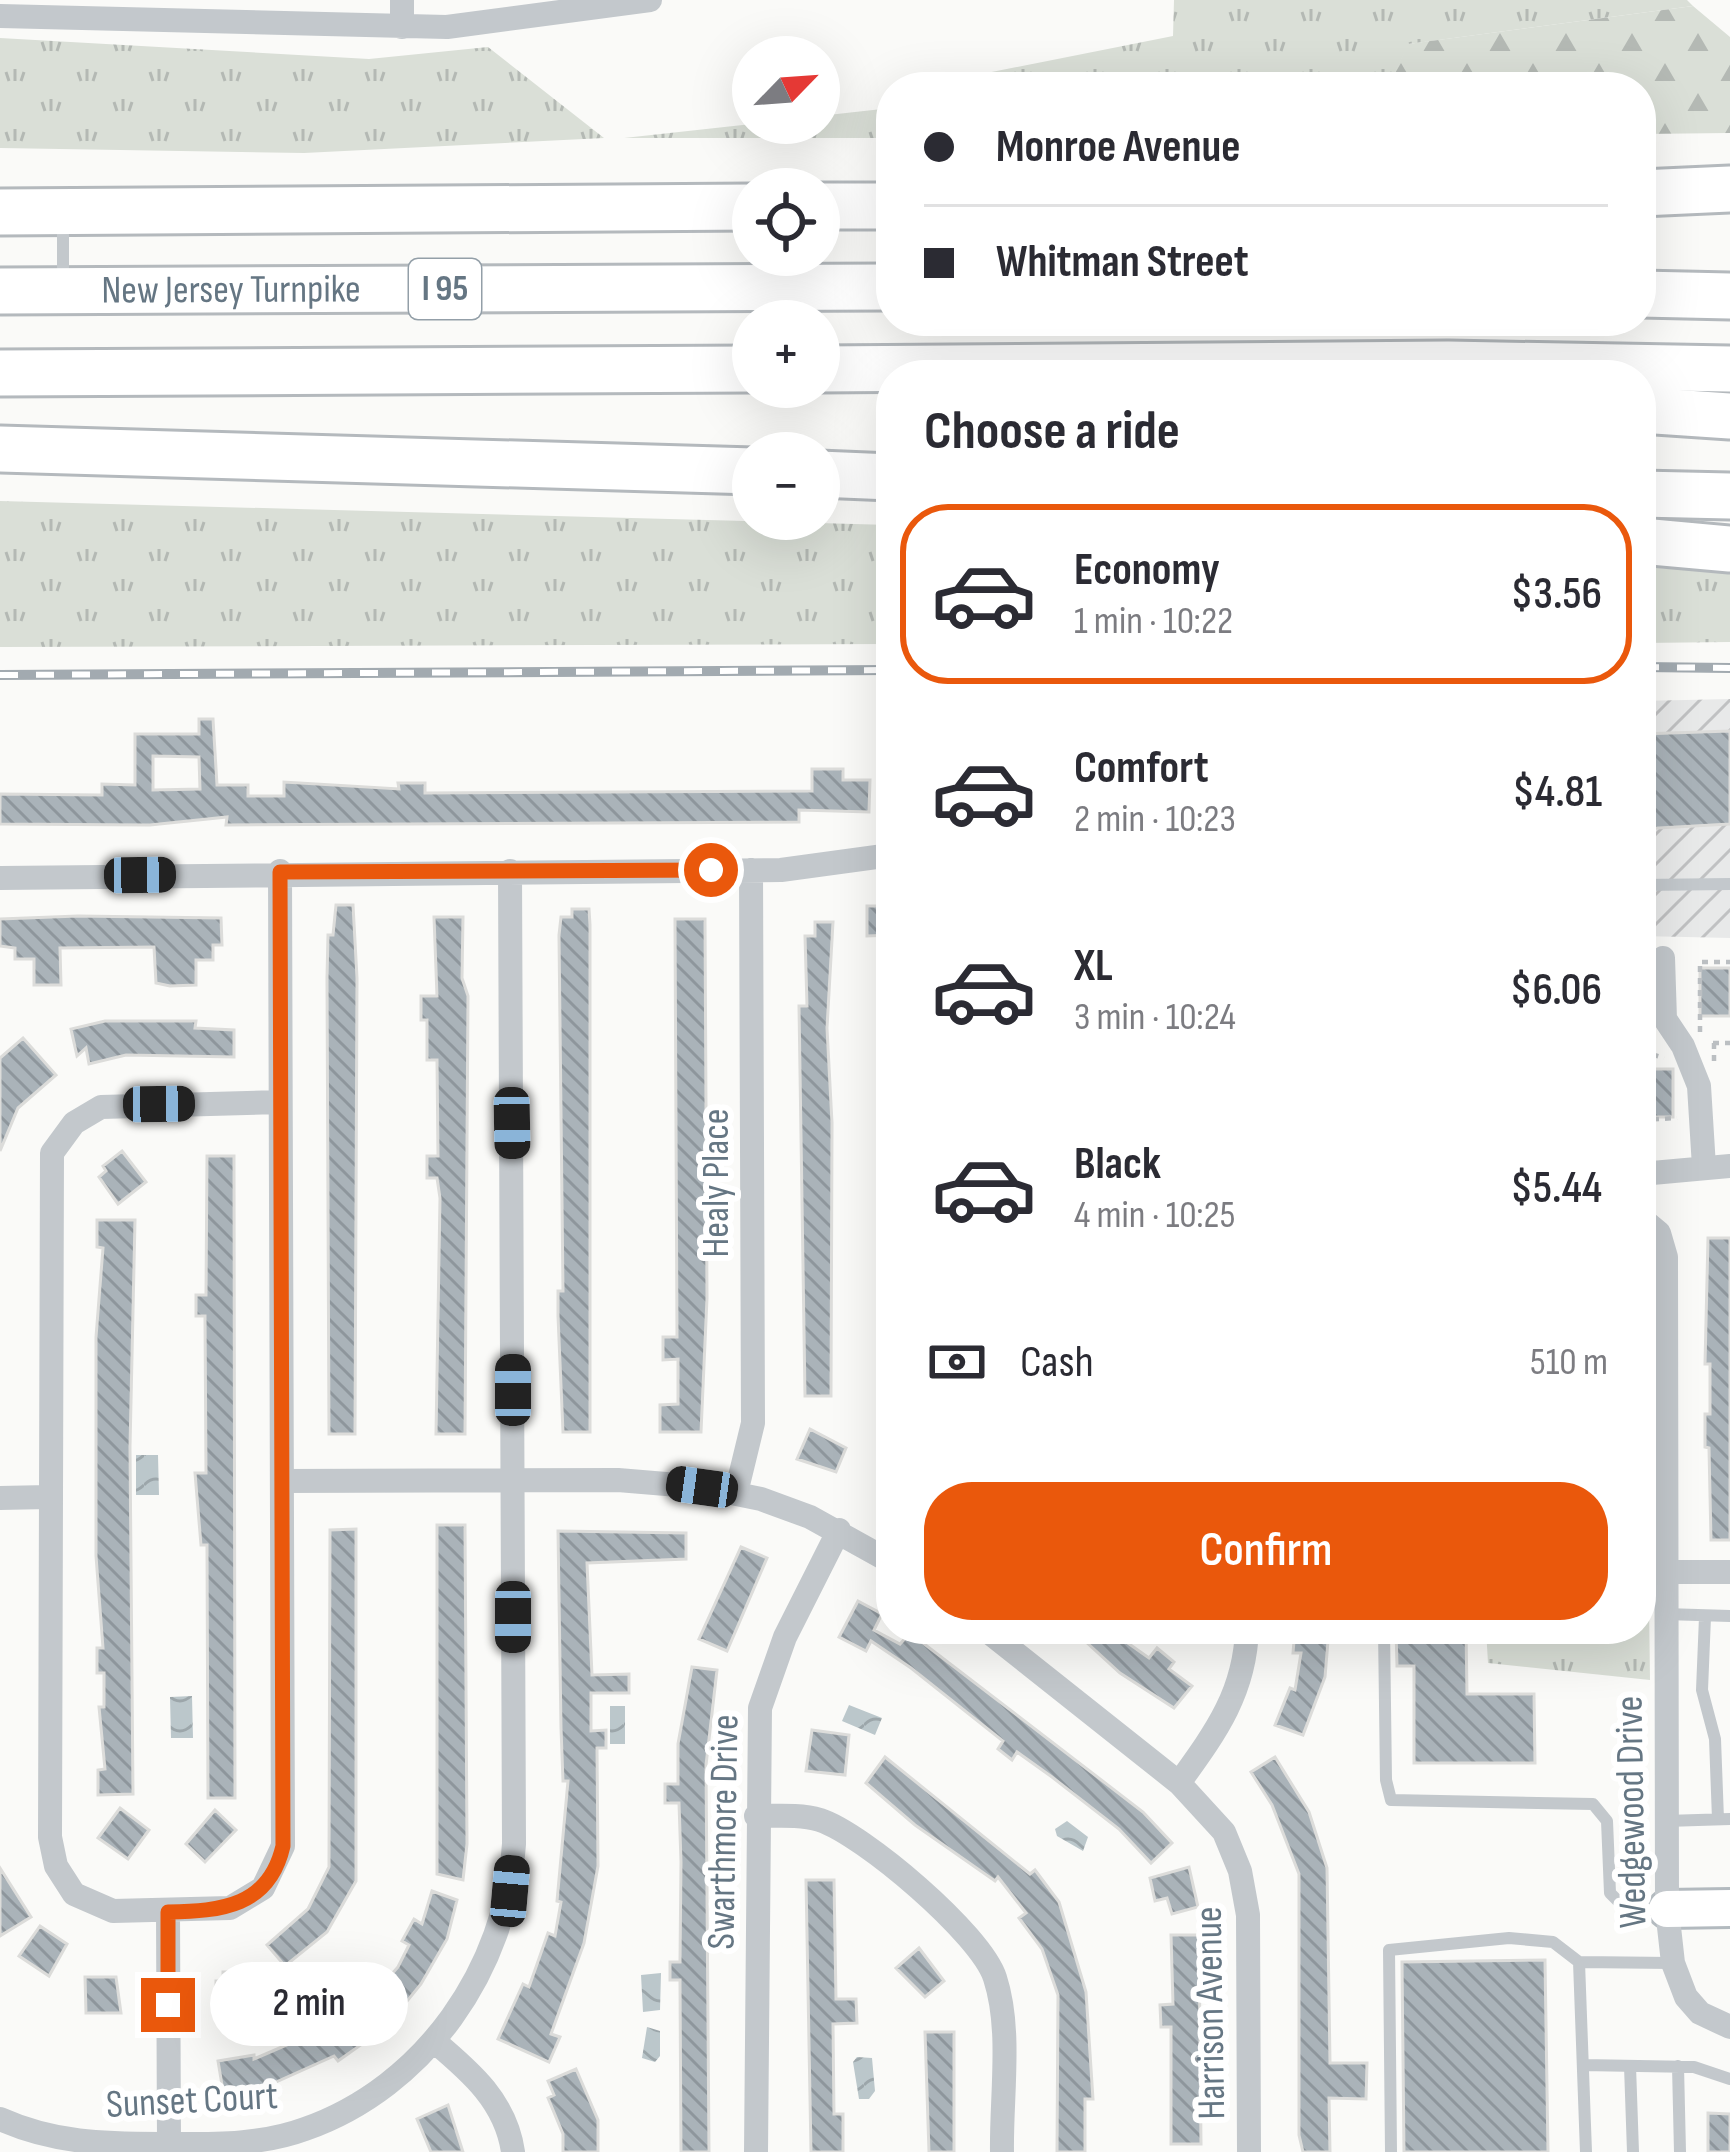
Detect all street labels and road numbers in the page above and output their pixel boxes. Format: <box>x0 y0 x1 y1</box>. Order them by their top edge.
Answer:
road number: I 95 <box>409 259 481 319</box>
street label: New Jersey Turnpike <box>101 266 361 314</box>
street label: Healy Place <box>693 1109 740 1257</box>
street label: Wedgewood Drive <box>1606 1695 1658 1929</box>
street label: Swarthmore Drive <box>698 1714 750 1950</box>
street label: Harrison Avenue <box>1186 1906 1236 2120</box>
street label: Sunset Court <box>105 2073 279 2129</box>

